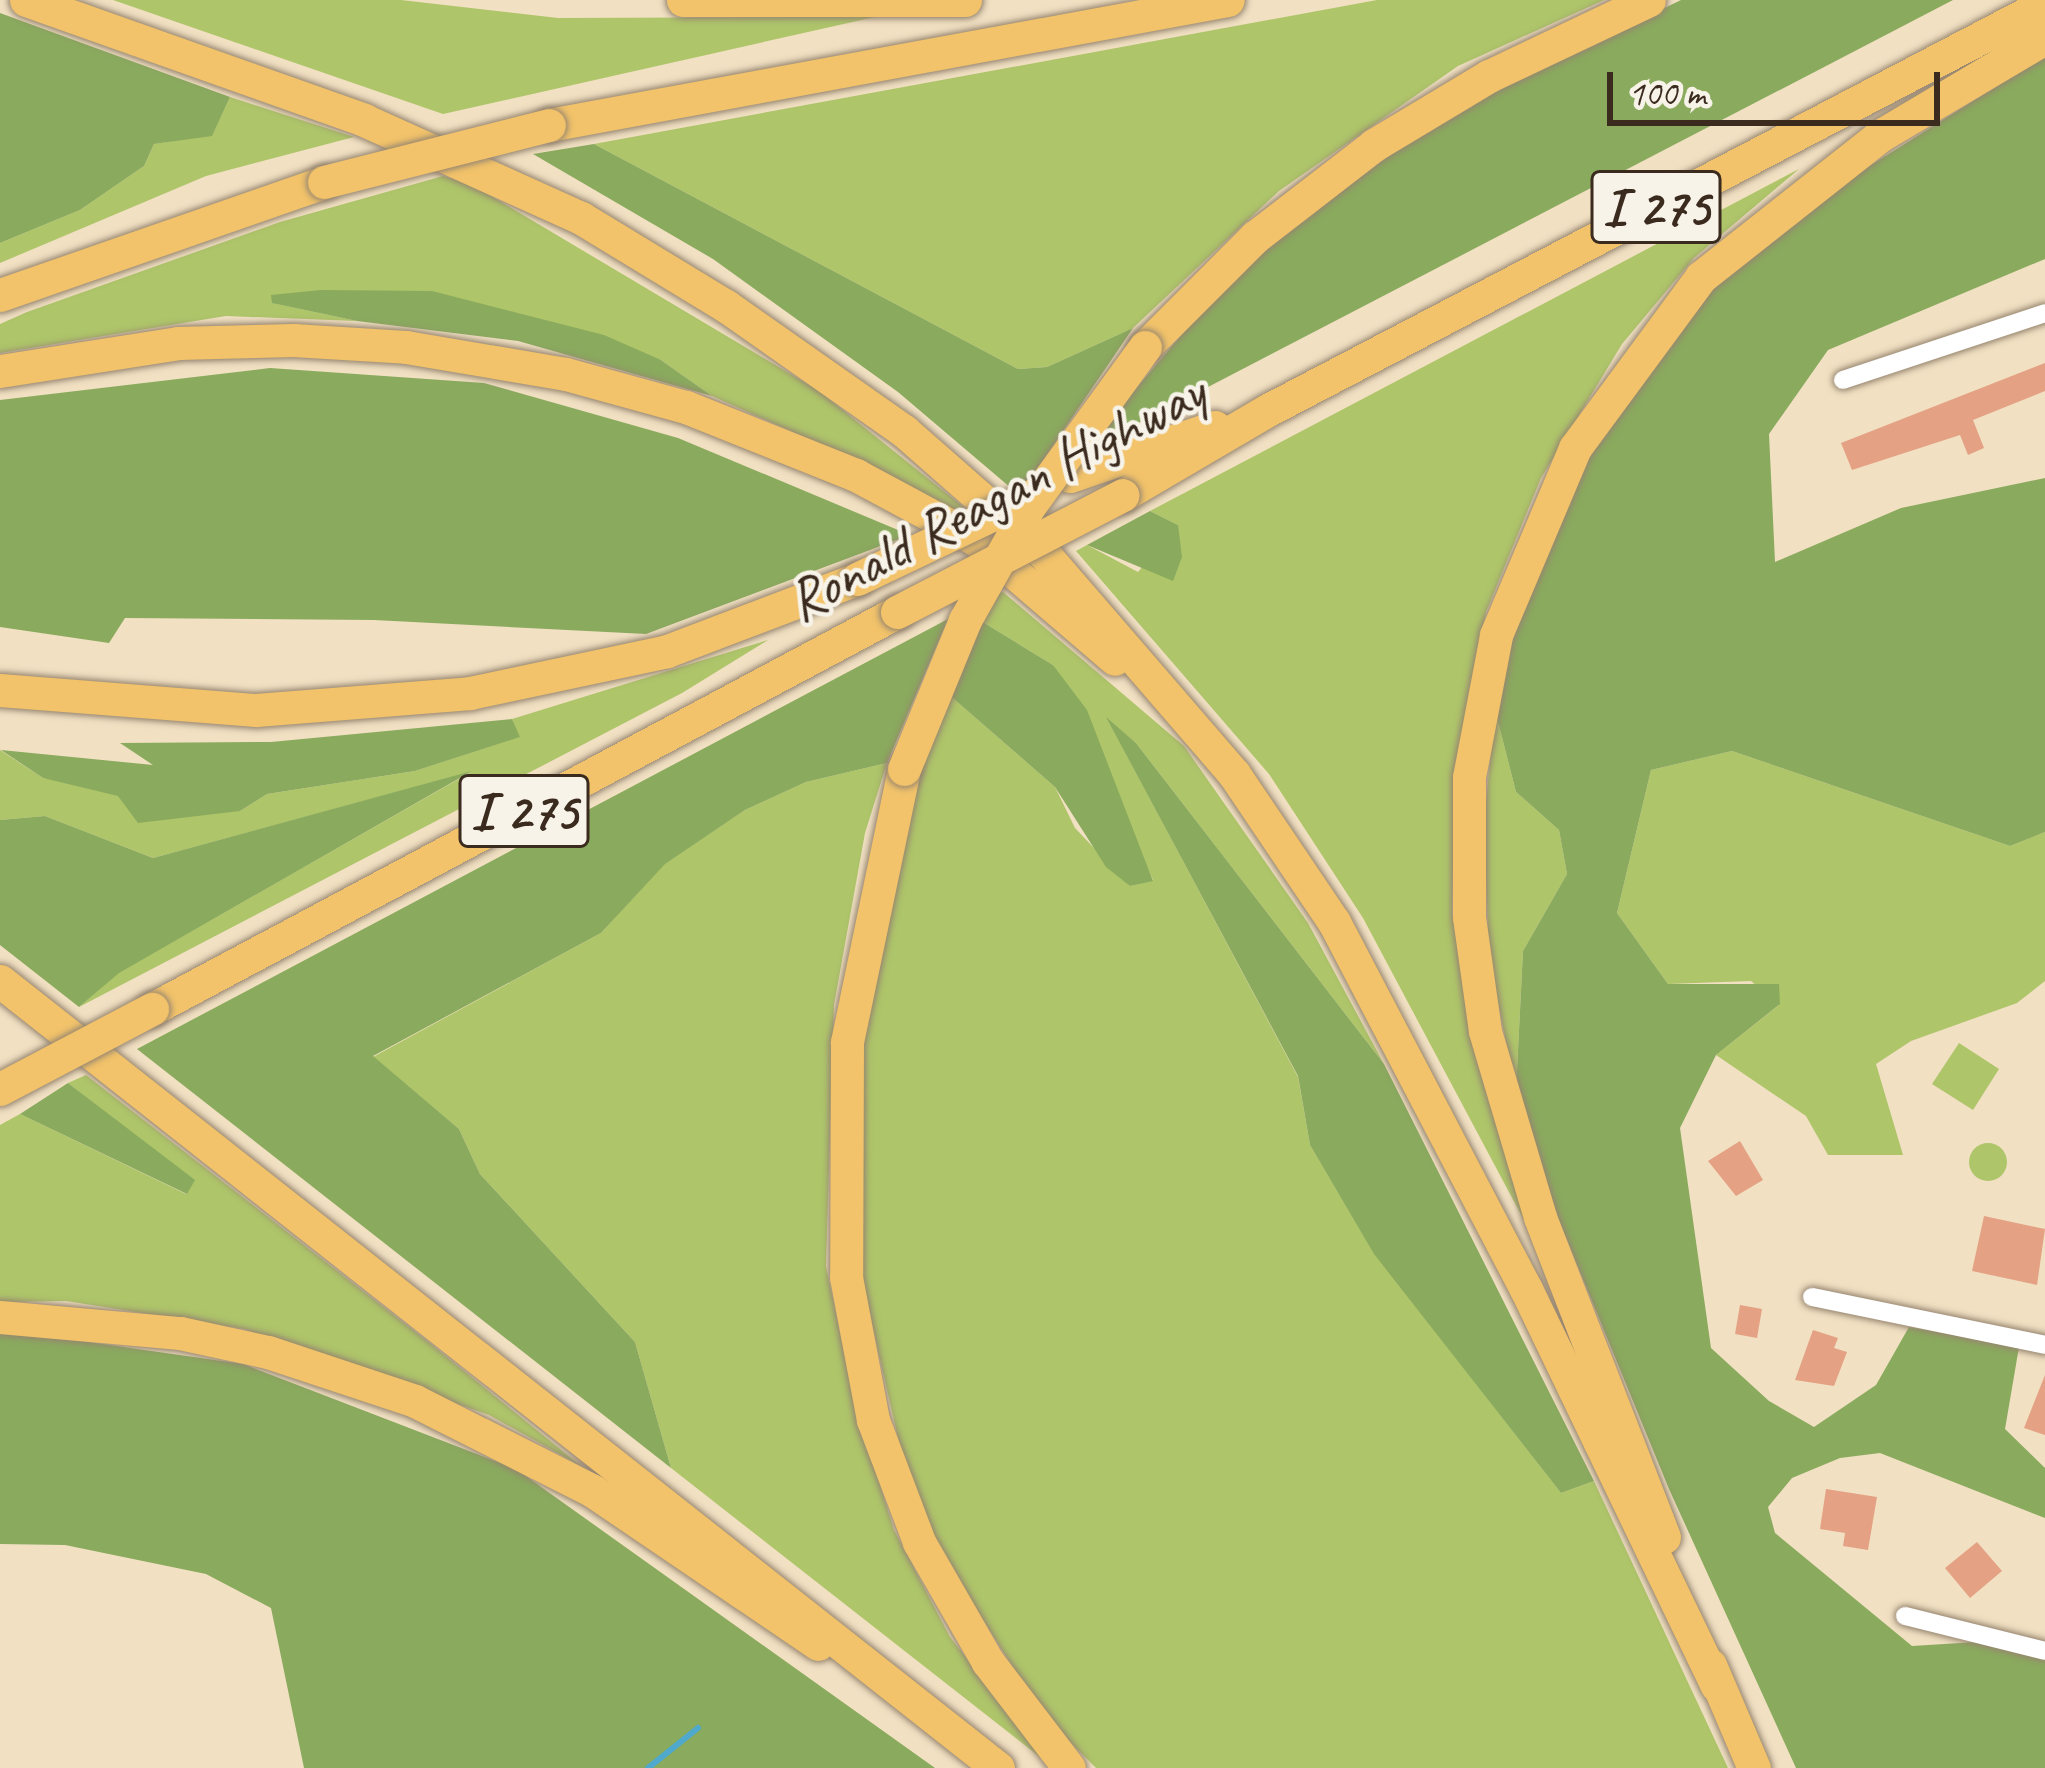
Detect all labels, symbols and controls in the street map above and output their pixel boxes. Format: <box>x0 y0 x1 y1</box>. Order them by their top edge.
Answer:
scale bar <box>1613 48 1946 122</box>
text: 100 m <box>1628 70 1705 116</box>
road number: I 275 <box>1590 159 1722 255</box>
street label: Ronald Reagan Highway <box>777 359 1215 635</box>
road number: I 275 <box>458 763 590 859</box>

